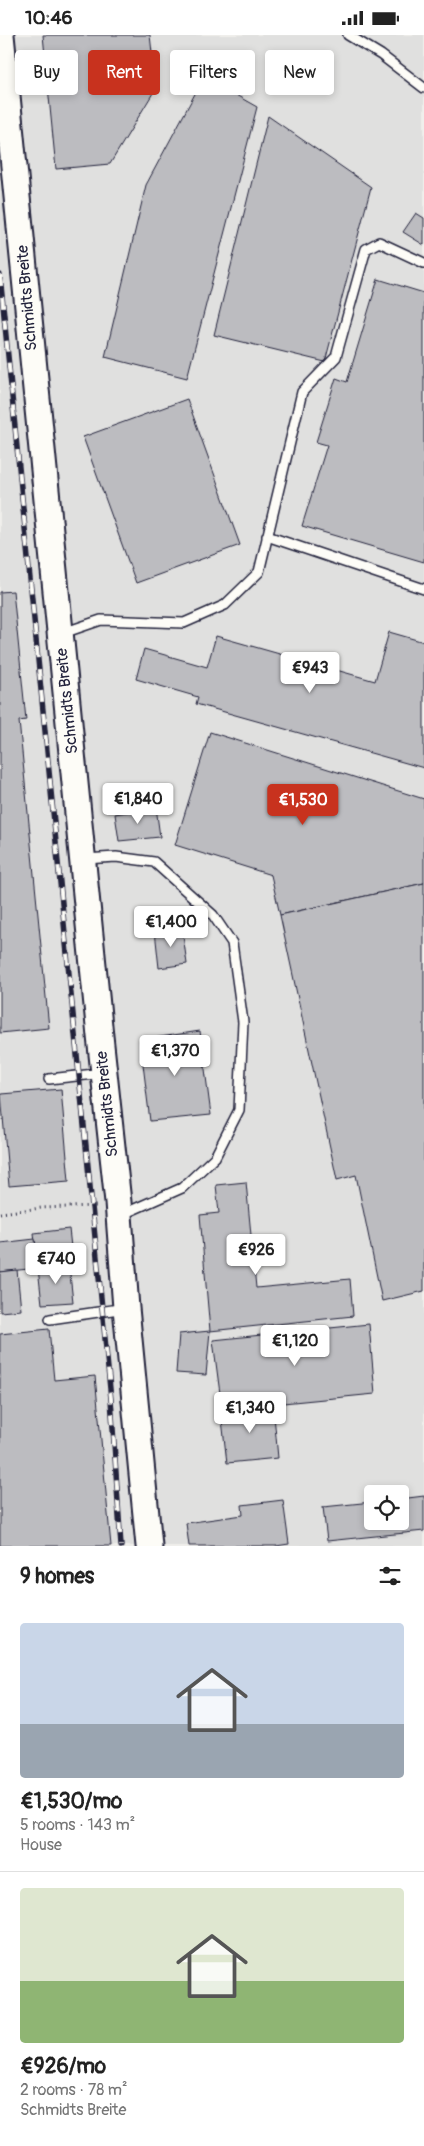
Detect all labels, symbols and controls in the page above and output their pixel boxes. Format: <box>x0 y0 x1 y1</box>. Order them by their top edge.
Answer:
text: 10:46 <box>25 6 73 30</box>
chip: Buy <box>15 50 78 95</box>
chip: Rent <box>88 50 160 95</box>
chip: Filters <box>170 50 255 95</box>
chip: New <box>265 50 334 95</box>
street label: Schmidts Breite <box>12 244 42 352</box>
street label: Schmidts Breite <box>51 647 83 755</box>
pin: €943 <box>280 651 340 694</box>
text: €943 <box>291 658 329 678</box>
pin: €1,840 <box>97 783 179 825</box>
pin: €1,530 <box>262 783 344 826</box>
text: €1,840 <box>113 789 163 809</box>
text: €1,530 <box>278 790 328 810</box>
pin: €1,400 <box>130 905 212 948</box>
text: €1,400 <box>145 912 197 932</box>
pin: €1,370 <box>134 1035 216 1077</box>
text: €1,370 <box>150 1041 200 1061</box>
street label: Schmidts Breite <box>91 1050 123 1158</box>
pin: €926 <box>226 1233 286 1276</box>
text: €926 <box>237 1240 275 1260</box>
pin: €740 <box>26 1243 86 1285</box>
text: €740 <box>36 1249 76 1269</box>
pin: €1,120 <box>254 1325 336 1367</box>
text: €1,120 <box>271 1331 319 1351</box>
pin: €1,340 <box>209 1391 291 1434</box>
text: €1,340 <box>225 1398 275 1418</box>
map controls <box>364 1485 409 1530</box>
button: locate <box>364 1485 409 1530</box>
icon: filters <box>376 1562 404 1590</box>
text: 9 homes <box>20 1563 94 1590</box>
icon: home <box>167 1655 257 1745</box>
text: €1,530/mo <box>20 1788 122 1815</box>
text: 5 rooms · 143 m² <box>20 1815 135 1835</box>
text: House <box>20 1835 62 1855</box>
icon: home <box>167 1921 257 2011</box>
text: €926/mo <box>20 2053 106 2080</box>
text: 2 rooms · 78 m² <box>20 2080 127 2100</box>
text: Schmidts Breite <box>20 2100 126 2120</box>

